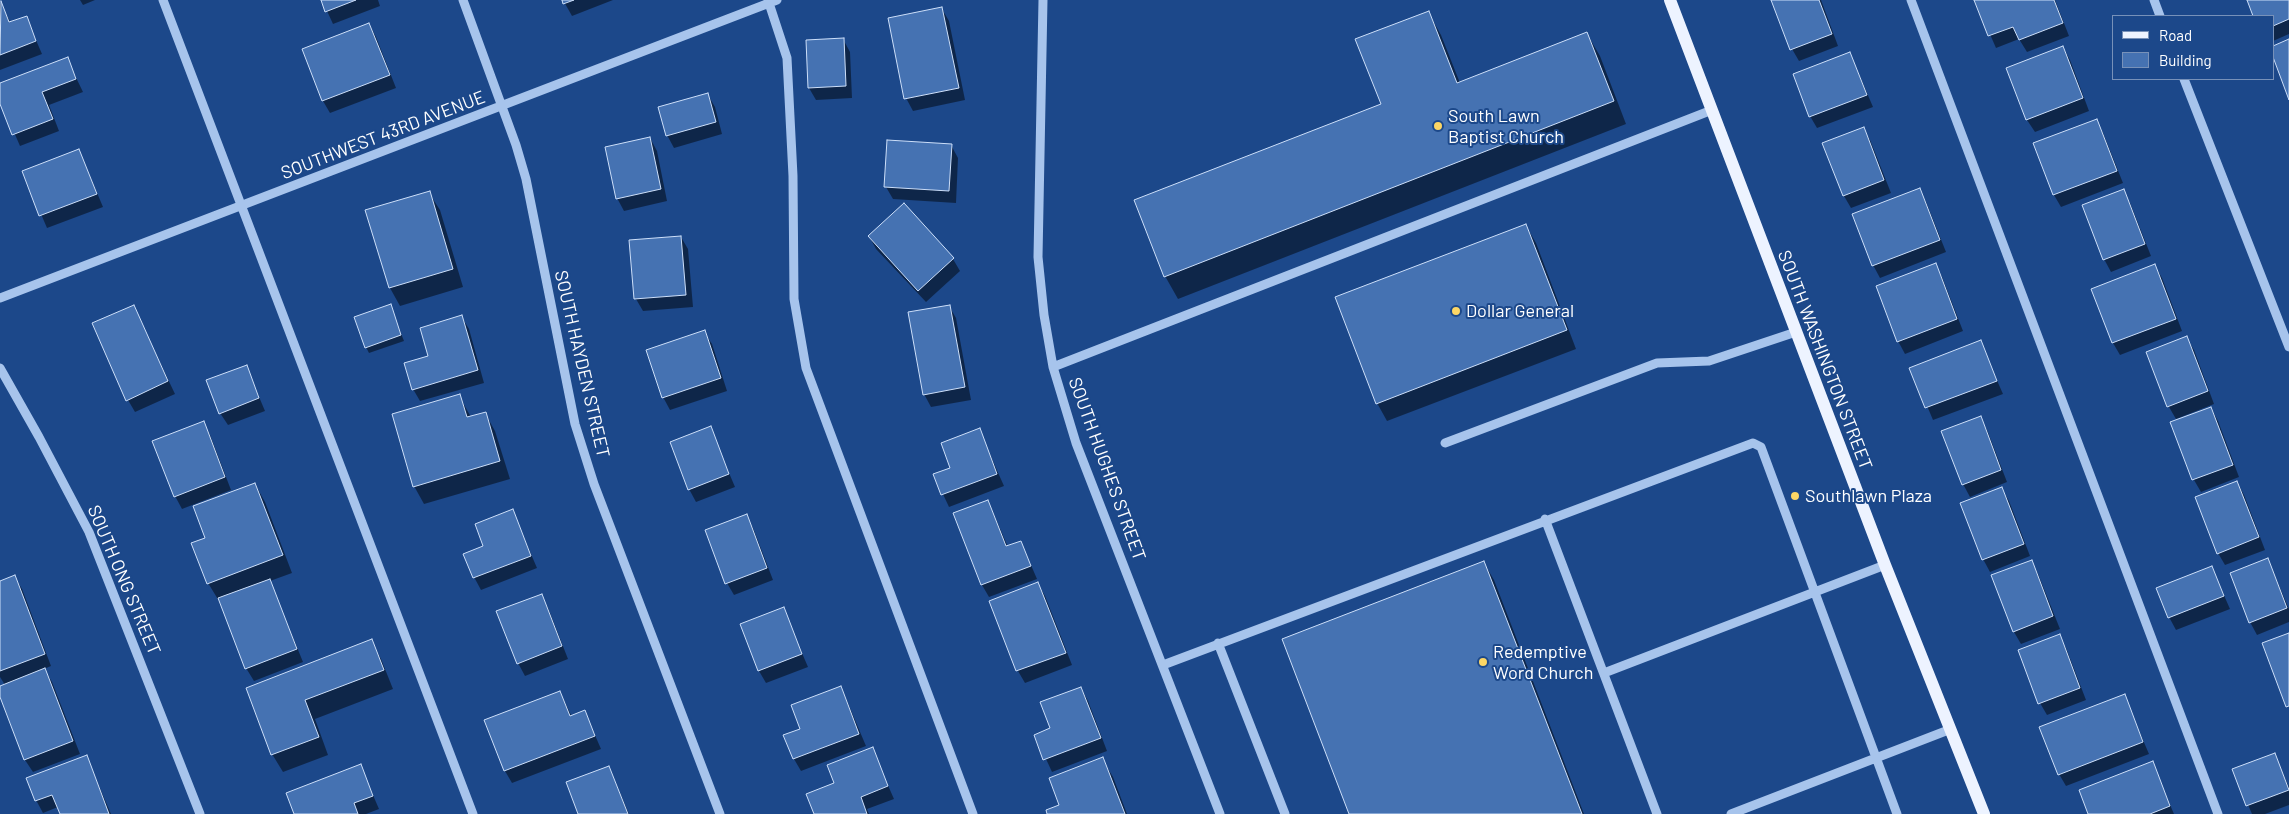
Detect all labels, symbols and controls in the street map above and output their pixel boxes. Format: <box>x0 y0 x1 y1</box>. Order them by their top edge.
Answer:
legend <box>2112 15 2274 80</box>
text: Road <box>2159 26 2192 44</box>
text: Building <box>2159 51 2212 69</box>
street label: SOUTHWEST 43RD AVENUE <box>278 86 488 184</box>
place label: South Lawn Baptist Church <box>1448 105 1564 148</box>
marker: South Lawn Baptist Church <box>1432 120 1444 132</box>
street label: SOUTH WASHINGTON STREET <box>1773 247 1877 473</box>
street label: SOUTH HAYDEN STREET <box>550 268 614 460</box>
place label: Dollar General <box>1466 300 1574 322</box>
marker: Dollar General <box>1450 305 1462 317</box>
street label: SOUTH HUGHES STREET <box>1064 374 1150 564</box>
place label: Southlawn Plaza <box>1805 485 1932 507</box>
marker: Southlawn Plaza <box>1789 490 1801 502</box>
street label: SOUTH ONG STREET <box>83 502 165 658</box>
place label: Redemptive Word Church <box>1493 641 1593 684</box>
marker: Redemptive Word Church <box>1477 656 1489 668</box>

